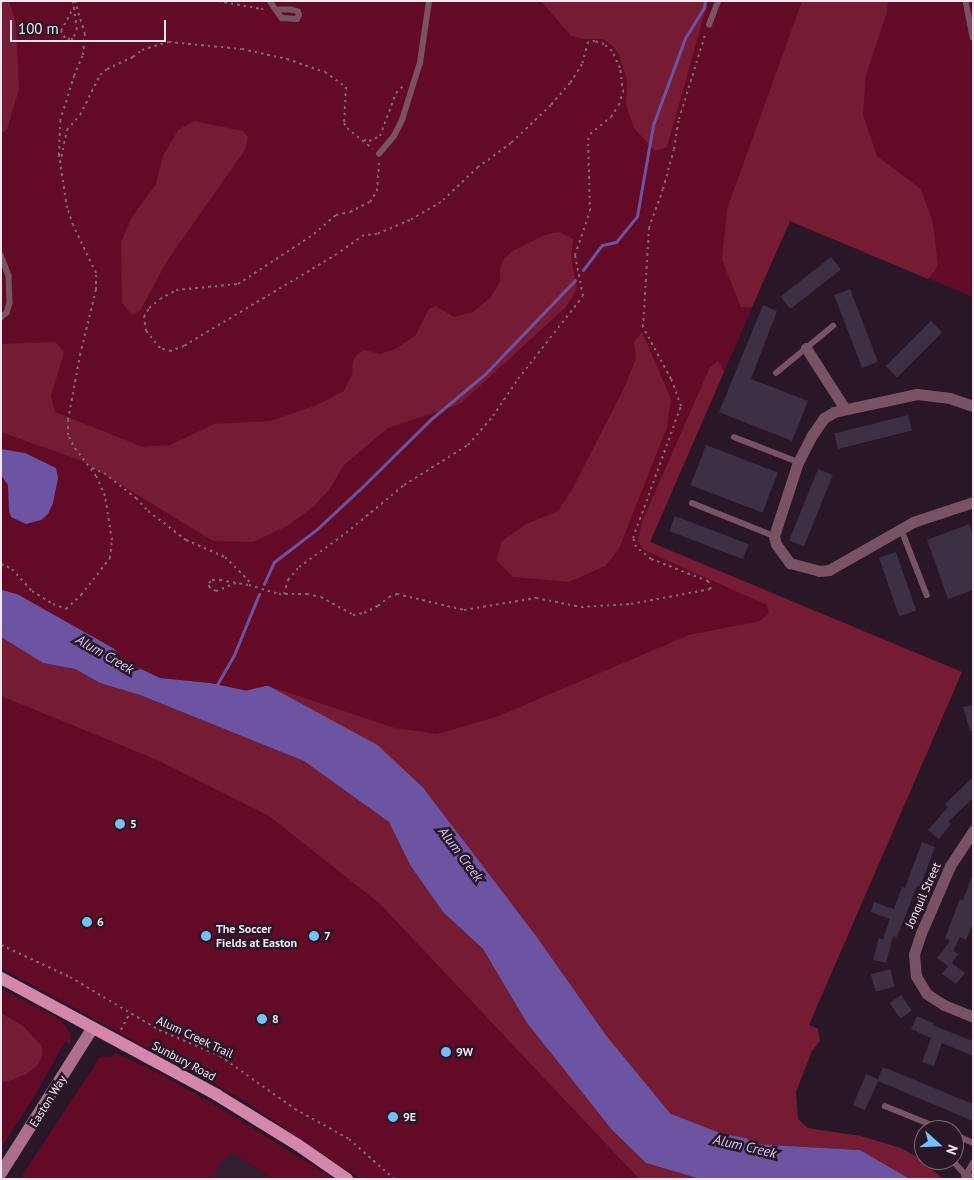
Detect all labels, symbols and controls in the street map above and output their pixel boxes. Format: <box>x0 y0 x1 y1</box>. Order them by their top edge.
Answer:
scale bar <box>12 10 169 42</box>
text: 100 m <box>18 19 59 38</box>
water label: Alum Creek <box>73 631 137 677</box>
place label: 5 <box>130 817 137 831</box>
marker: 5 <box>114 818 126 830</box>
water label: Alum Creek <box>435 823 487 885</box>
street label: Jonquil Street <box>902 860 944 930</box>
place label: 6 <box>97 915 104 929</box>
marker: 6 <box>81 916 93 928</box>
place label: The Soccer Fields at Easton <box>216 922 297 950</box>
place label: 7 <box>324 929 331 943</box>
marker: The Soccer Fields at Easton <box>200 930 212 942</box>
marker: 7 <box>308 930 320 942</box>
place label: 8 <box>272 1012 279 1026</box>
street label: Alum Creek Trail <box>154 1013 236 1061</box>
marker: 8 <box>256 1013 268 1025</box>
street label: Sunbury Road <box>149 1038 219 1084</box>
place label: 9W <box>456 1045 473 1059</box>
marker: 9W <box>440 1046 452 1058</box>
street label: Easton Way <box>26 1072 70 1130</box>
place label: 9E <box>403 1110 416 1124</box>
marker: 9E <box>387 1111 399 1123</box>
north arrow <box>914 1120 964 1170</box>
water label: Alum Creek <box>712 1131 778 1161</box>
text: N <box>942 1142 962 1157</box>

